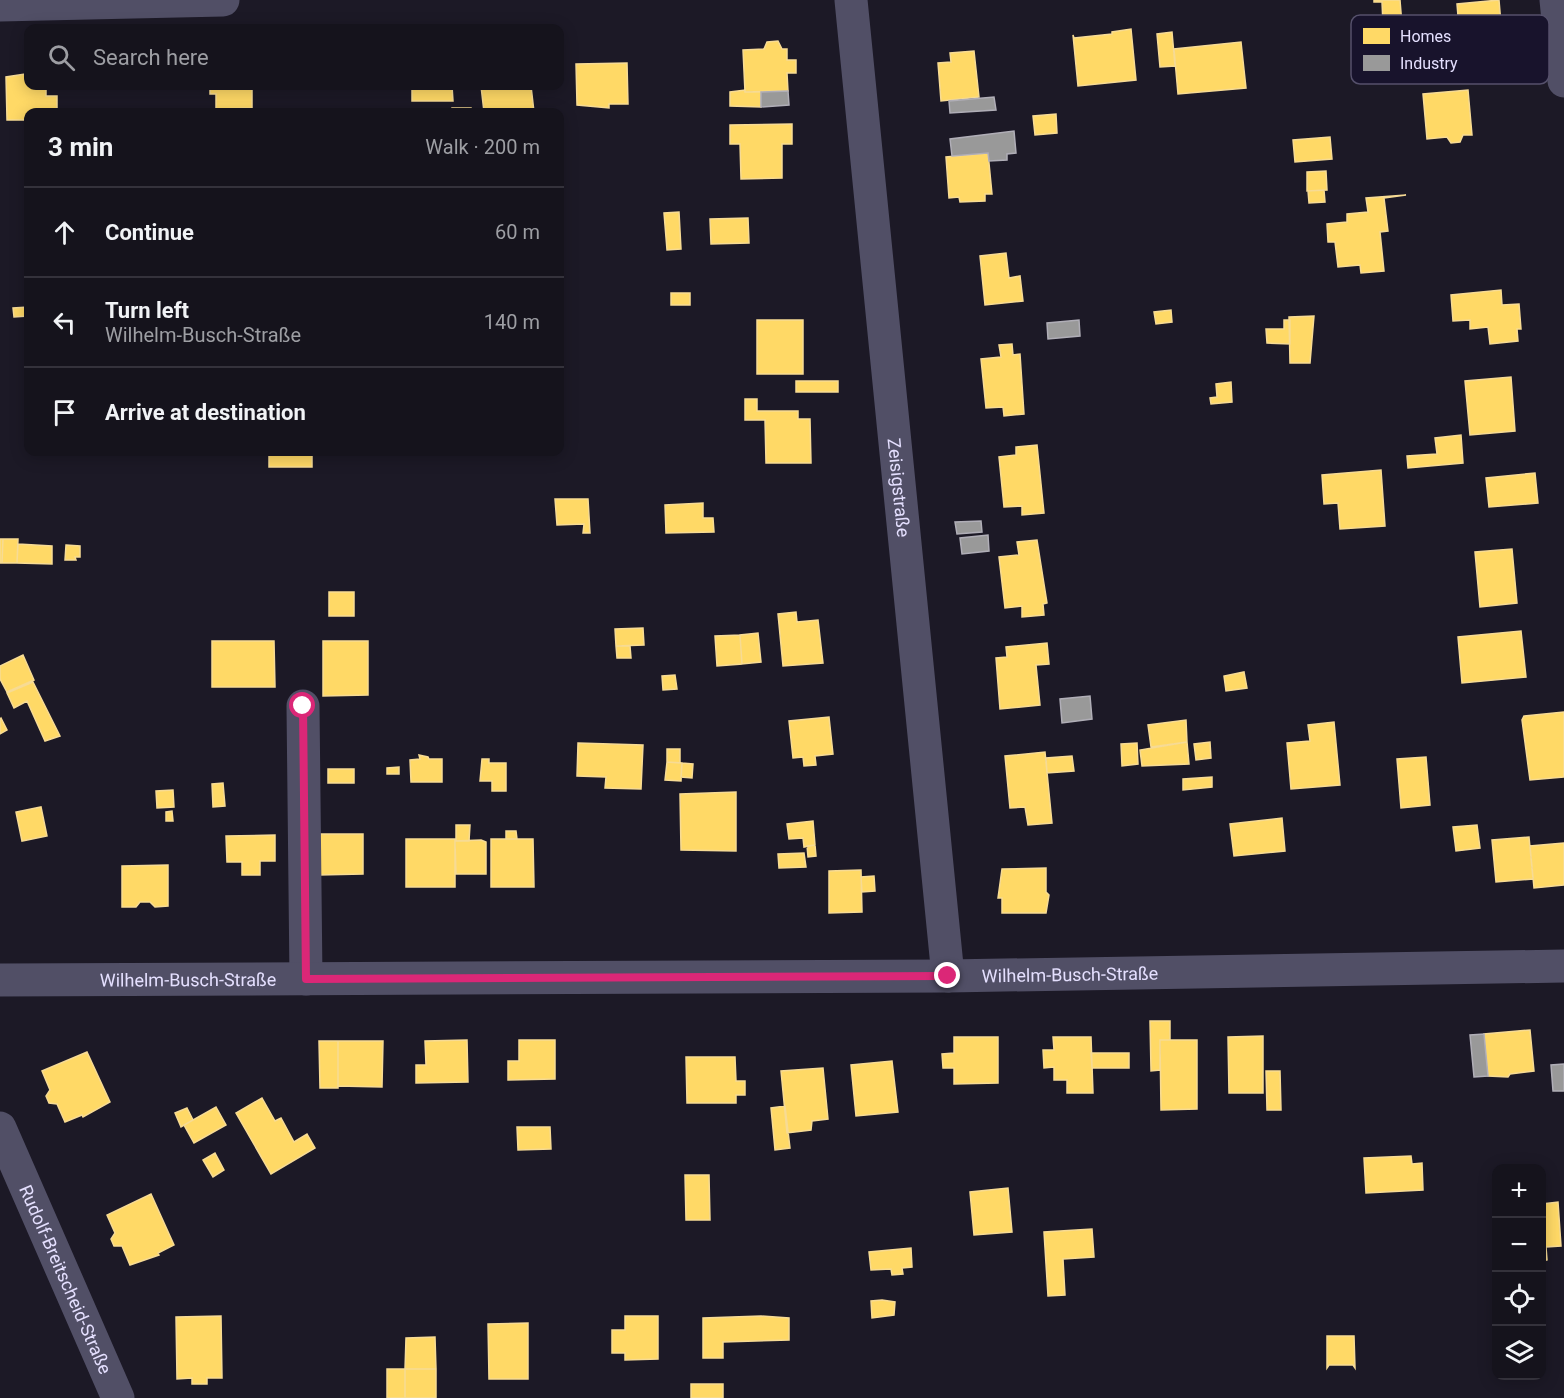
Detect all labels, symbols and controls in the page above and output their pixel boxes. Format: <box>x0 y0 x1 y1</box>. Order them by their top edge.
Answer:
legend <box>1351 15 1549 84</box>
search box <box>24 24 564 90</box>
text: Homes <box>1400 27 1451 46</box>
icon: search <box>45 41 78 74</box>
text: Search here <box>93 45 209 70</box>
text: Industry <box>1400 54 1458 73</box>
text: 3 min <box>48 132 113 162</box>
text: Walk · 200 m <box>425 135 540 159</box>
icon: ahead <box>48 216 81 249</box>
text: Continue <box>105 220 194 245</box>
text: 60 m <box>495 220 540 244</box>
text: Turn left <box>105 298 189 323</box>
icon: left <box>48 306 81 339</box>
text: 140 m <box>484 310 540 334</box>
text: Wilhelm-Busch-Straße <box>105 323 301 347</box>
icon: arrive <box>48 396 81 429</box>
text: Arrive at destination <box>105 400 306 425</box>
street label: Zeisigstraße <box>884 437 915 538</box>
route start <box>289 692 315 718</box>
route end <box>934 962 960 988</box>
street label: Wilhelm-Busch-Straße <box>982 962 1158 986</box>
street label: Wilhelm-Busch-Straße <box>100 968 276 990</box>
map controls <box>1492 1164 1546 1380</box>
button: + <box>1492 1164 1546 1218</box>
street label: Rudolf-Breitscheid-Straße <box>16 1181 117 1377</box>
button: − <box>1492 1218 1546 1272</box>
button: locate <box>1492 1272 1546 1326</box>
button: layers <box>1492 1326 1546 1380</box>

